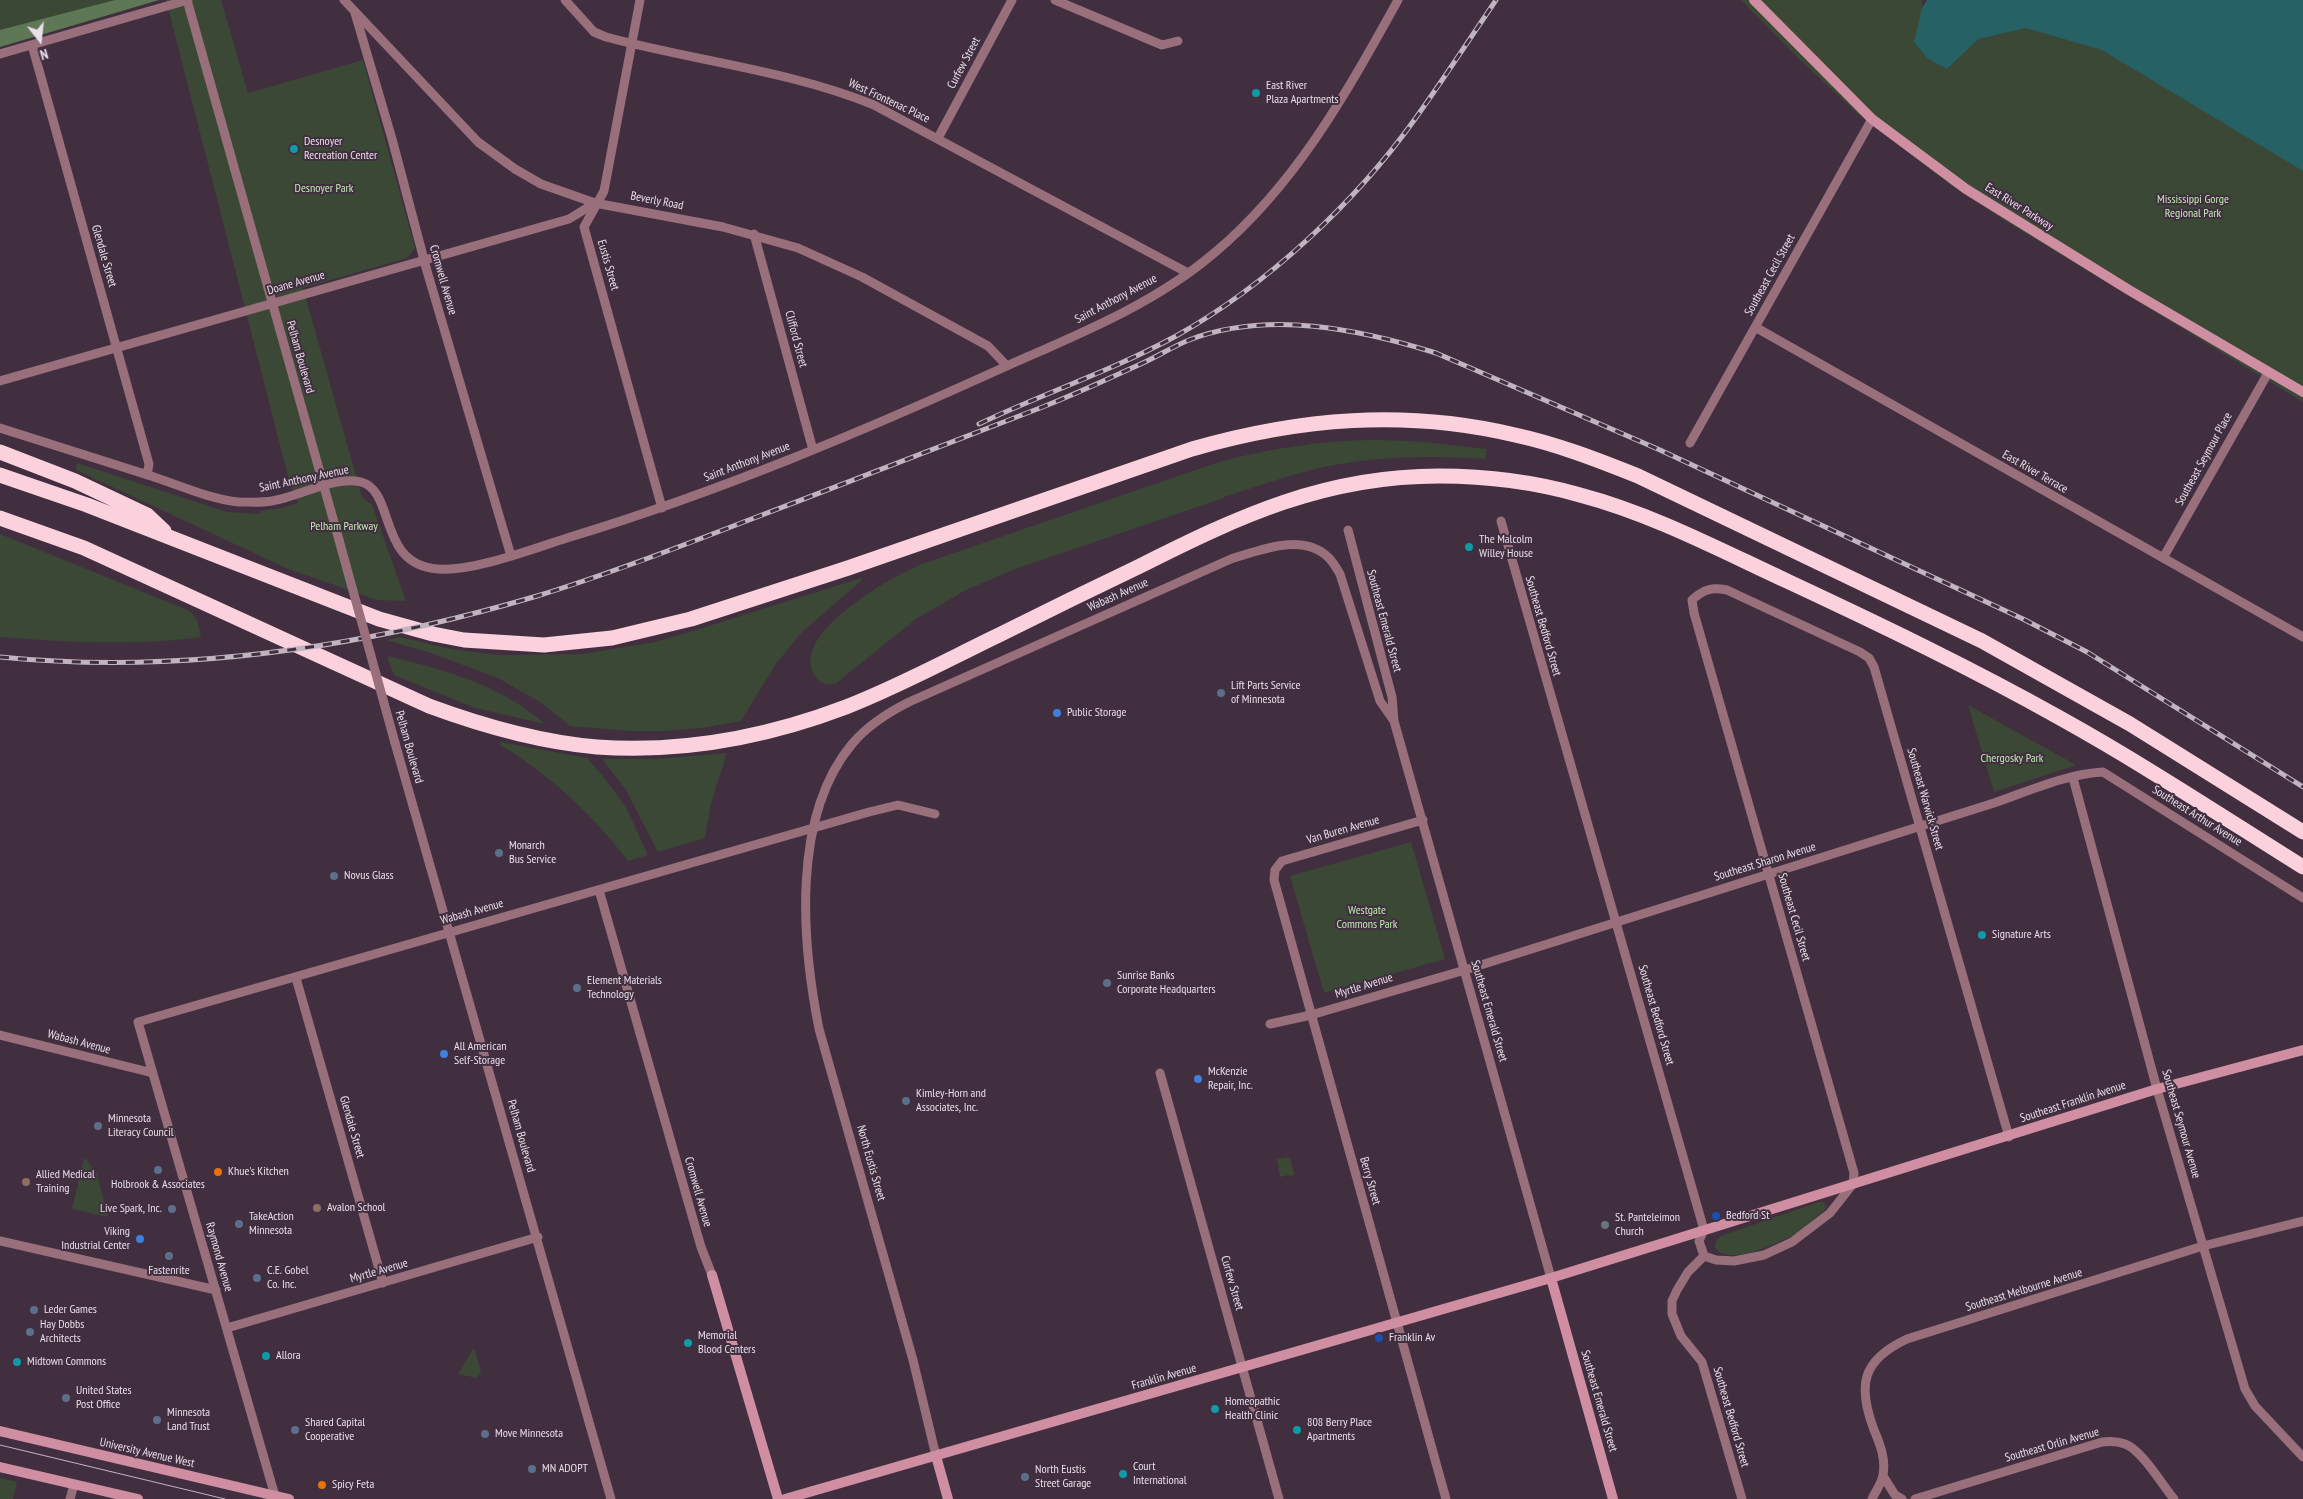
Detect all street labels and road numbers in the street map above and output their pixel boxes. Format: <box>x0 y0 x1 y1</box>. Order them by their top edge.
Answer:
street label: Curfew Street <box>944 35 984 91</box>
street label: West Frontenac Place <box>846 76 932 126</box>
street label: East River Parkway <box>1982 180 2056 234</box>
street label: Beverly Road <box>629 189 685 213</box>
street label: Glendale Street <box>88 223 120 289</box>
street label: Southeast Cecil Street <box>1742 232 1798 318</box>
street label: Eustis Street <box>594 238 622 292</box>
street label: Cromwell Avenue <box>426 243 460 317</box>
street label: Doane Avenue <box>265 268 327 298</box>
street label: Saint Anthony Avenue <box>1072 271 1160 327</box>
street label: Clifford Street <box>782 309 810 369</box>
street label: Pelham Boulevard <box>283 319 317 395</box>
street label: Southeast Seymour Place <box>2172 410 2236 508</box>
street label: Saint Anthony Avenue <box>702 439 792 485</box>
street label: East River Terrace <box>2000 447 2070 497</box>
street label: Saint Anthony Avenue <box>258 462 350 496</box>
street label: Southeast Emerald Street <box>1363 568 1405 674</box>
street label: Southeast Bedford Street <box>1522 574 1564 678</box>
street label: Wabash Avenue <box>1086 575 1150 615</box>
street label: Pelham Boulevard <box>392 709 426 785</box>
street label: Southeast Warwick Street <box>1904 746 1946 852</box>
street label: Southeast Arthur Avenue <box>2150 783 2244 849</box>
street label: Van Buren Avenue <box>1305 813 1381 847</box>
street label: Southeast Sharon Avenue <box>1712 840 1818 884</box>
street label: Southeast Cecil Street <box>1775 871 1813 963</box>
street label: Wabash Avenue <box>439 896 505 928</box>
street label: Southeast Emerald Street <box>1468 958 1510 1064</box>
street label: Southeast Bedford Street <box>1635 963 1677 1067</box>
street label: Myrtle Avenue <box>1333 970 1395 1002</box>
street label: Wabash Avenue <box>46 1027 112 1057</box>
street label: Southeast Seymour Avenue <box>2159 1068 2203 1180</box>
street label: Southeast Franklin Avenue <box>2018 1078 2128 1126</box>
street label: Glendale Street <box>336 1094 368 1160</box>
street label: Pelham Boulevard <box>504 1098 538 1174</box>
street label: North Eustis Street <box>853 1123 889 1203</box>
street label: Cromwell Avenue <box>681 1155 715 1229</box>
street label: Berry Street <box>1356 1155 1384 1207</box>
street label: Raymond Avenue <box>202 1221 236 1293</box>
street label: Curfew Street <box>1217 1254 1247 1312</box>
street label: Myrtle Avenue <box>348 1256 410 1286</box>
street label: Southeast Melbourne Avenue <box>1964 1265 2084 1315</box>
street label: Southeast Emerald Street <box>1578 1348 1620 1454</box>
street label: Franklin Avenue <box>1130 1361 1198 1393</box>
street label: Southeast Bedford Street <box>1710 1365 1752 1469</box>
street label: Southeast Orlin Avenue <box>2003 1425 2101 1465</box>
street label: University Avenue West <box>98 1435 196 1471</box>

